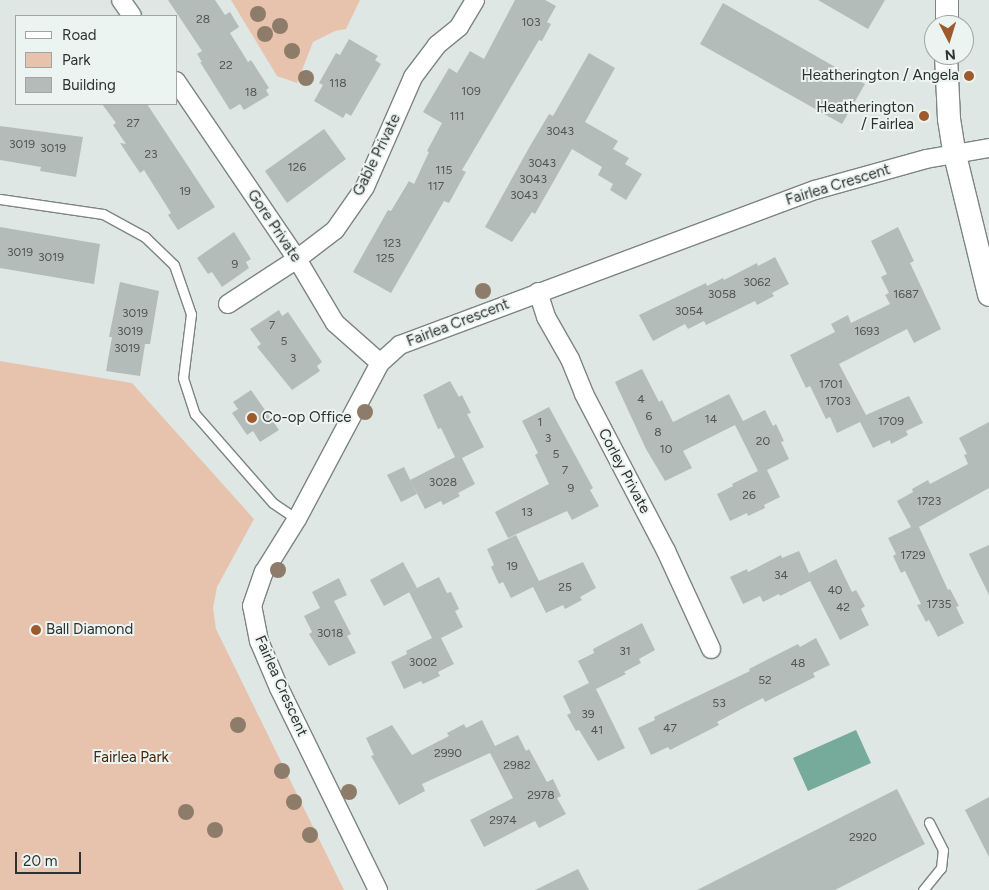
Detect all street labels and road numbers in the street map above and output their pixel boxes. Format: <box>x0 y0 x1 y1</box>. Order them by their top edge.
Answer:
street label: Gable Private <box>349 111 405 199</box>
street label: Fairlea Crescent <box>783 161 893 209</box>
street label: Gore Private <box>243 186 305 266</box>
street label: Fairlea Crescent <box>404 295 512 351</box>
street label: Corley Private <box>594 425 654 517</box>
street label: Fairlea Crescent <box>251 633 311 739</box>

